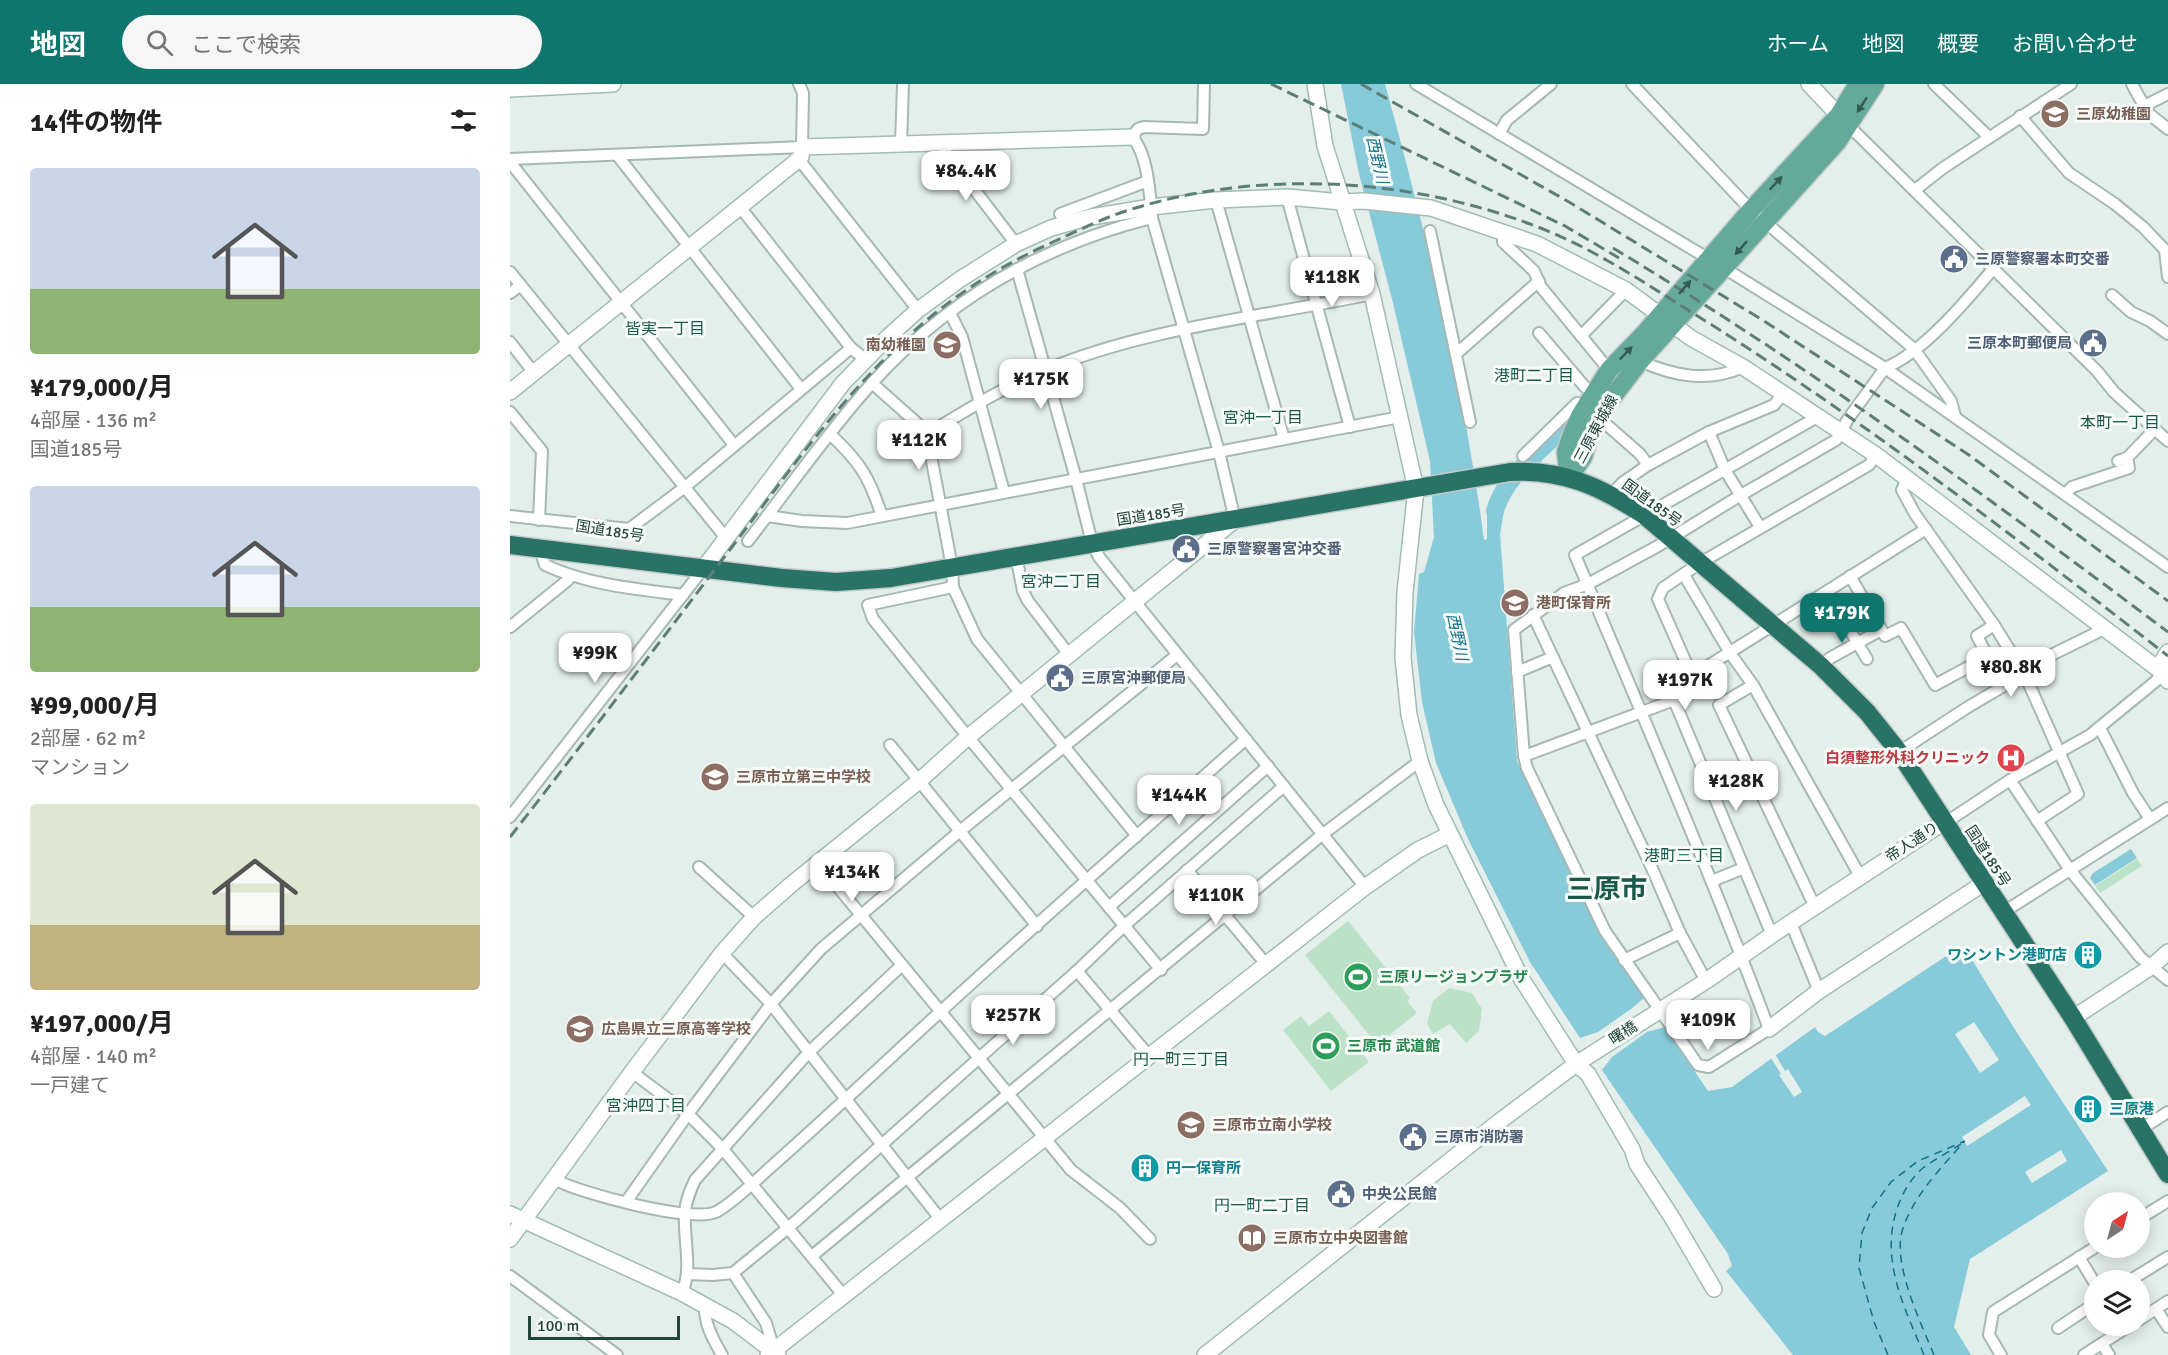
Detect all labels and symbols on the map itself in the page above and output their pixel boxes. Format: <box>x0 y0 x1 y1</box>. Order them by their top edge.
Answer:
one-way arrow <box>1857 97 1868 113</box>
school or university icon: 三原幼稚園 <box>2039 98 2071 130</box>
place label: 三原幼稚園 <box>2076 105 2151 123</box>
water label: 西野川 <box>1362 134 1393 188</box>
pin: ¥84.4K <box>917 151 1015 202</box>
one-way arrow <box>1769 176 1783 191</box>
one-way arrow <box>1735 240 1748 255</box>
public building icon: 三原警察署本町交番 <box>1938 243 1970 275</box>
place label: 三原警察署本町交番 <box>1975 250 2110 268</box>
pin: ¥118K <box>1290 257 1374 308</box>
one-way arrow <box>1678 280 1691 295</box>
district label: 皆実一丁目 <box>625 319 705 339</box>
public building icon: 三原本町郵便局 <box>2077 327 2109 359</box>
school or university icon: 南幼稚園 <box>931 329 963 361</box>
place label: 三原本町郵便局 <box>1967 334 2072 352</box>
place label: 南幼稚園 <box>866 336 926 354</box>
one-way arrow <box>1618 346 1632 360</box>
pin: ¥175K <box>999 359 1083 410</box>
district label: 港町二丁目 <box>1494 366 1574 386</box>
street label: 三原東城線 <box>1570 392 1622 466</box>
district label: 宮沖一丁目 <box>1223 408 1303 428</box>
district label: 本町一丁目 <box>2080 413 2160 433</box>
pin: ¥112K <box>877 420 961 471</box>
street label: 国道185号 <box>1619 475 1685 531</box>
street label: 国道185号 <box>1115 501 1187 529</box>
street label: 国道185号 <box>574 517 646 545</box>
public building icon: 三原警察署宮沖交番 <box>1170 533 1202 565</box>
place label: 三原警察署宮沖交番 <box>1207 540 1342 558</box>
district label: 宮沖二丁目 <box>1021 572 1101 592</box>
school or university icon: 港町保育所 <box>1499 587 1531 619</box>
pin: ¥179K <box>1800 593 1884 644</box>
place label: 港町保育所 <box>1536 594 1611 612</box>
water label: 西野川 <box>1442 611 1472 665</box>
pin: ¥99K <box>559 633 631 684</box>
pin: ¥80.8K <box>1962 647 2060 698</box>
pin: ¥197K <box>1643 660 1727 711</box>
public building icon: 三原宮沖郵便局 <box>1044 662 1076 694</box>
place label: 三原宮沖郵便局 <box>1081 669 1186 687</box>
hospital icon: 白須整形外科クリニック <box>1995 742 2027 774</box>
place label: 白須整形外科クリニック <box>1825 749 1990 767</box>
school or university icon: 三原市立第三中学校 <box>699 761 731 793</box>
pin: ¥128K <box>1694 761 1778 812</box>
place label: 三原市立第三中学校 <box>736 768 871 786</box>
pin: ¥144K <box>1137 775 1221 826</box>
street label: 帝人通り <box>1882 818 1942 866</box>
street label: 国道185号 <box>1962 822 2014 890</box>
district label: 港町三丁目 <box>1644 846 1724 866</box>
pin: ¥134K <box>810 852 894 903</box>
district label: 三原市 <box>1567 873 1648 906</box>
pin: ¥110K <box>1174 875 1258 926</box>
building icon: ワシントン港町店 <box>2072 939 2104 971</box>
place label: ワシントン港町店 <box>1947 946 2067 964</box>
sports icon: 三原リージョンプラザ <box>1342 961 1374 993</box>
place label: 三原リージョンプラザ <box>1379 968 1528 986</box>
pin: ¥257K <box>971 995 1055 1046</box>
pin: ¥109K <box>1666 1000 1750 1051</box>
school or university icon: 広島県立三原高等学校 <box>564 1013 596 1045</box>
street label: 曙橋 <box>1606 1017 1640 1049</box>
place label: 広島県立三原高等学校 <box>601 1020 751 1038</box>
sports icon: 三原市 武道館 <box>1310 1030 1342 1062</box>
place label: 三原市 武道館 <box>1347 1037 1440 1055</box>
district label: 円一町三丁目 <box>1133 1050 1229 1070</box>
building icon: 三原港 <box>2072 1093 2104 1125</box>
district label: 宮沖四丁目 <box>606 1096 686 1116</box>
place label: 三原港 <box>2109 1100 2154 1118</box>
school or university icon: 三原市立南小学校 <box>1175 1109 1207 1141</box>
place label: 三原市立南小学校 <box>1212 1116 1332 1134</box>
public building icon: 三原市消防署 <box>1397 1121 1429 1153</box>
place label: 三原市消防署 <box>1434 1128 1524 1146</box>
building icon: 円一保育所 <box>1129 1152 1161 1184</box>
place label: 円一保育所 <box>1166 1159 1241 1177</box>
public building icon: 中央公民館 <box>1325 1178 1357 1210</box>
place label: 中央公民館 <box>1362 1185 1437 1203</box>
north arrow <box>2084 1192 2150 1258</box>
district label: 円一町二丁目 <box>1214 1196 1310 1216</box>
library icon: 三原市立中央図書館 <box>1236 1222 1268 1254</box>
place label: 三原市立中央図書館 <box>1273 1229 1408 1247</box>
scale bar <box>528 1313 680 1340</box>

